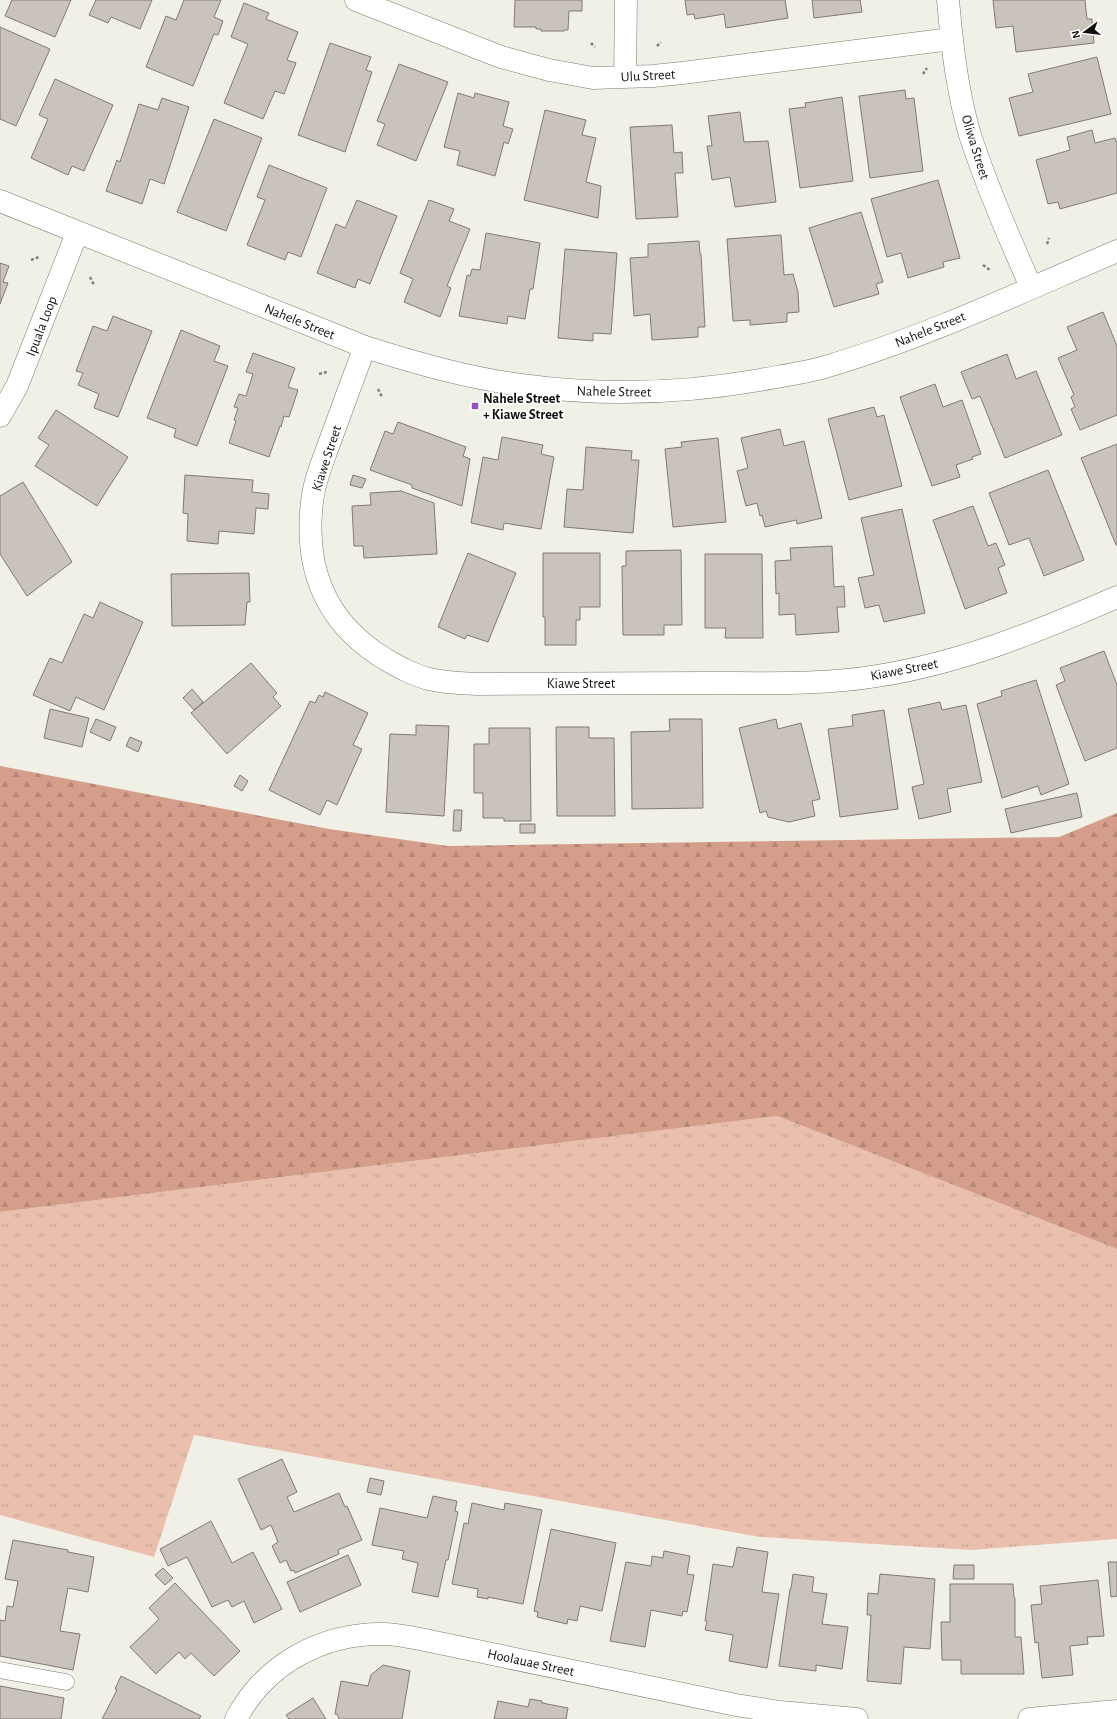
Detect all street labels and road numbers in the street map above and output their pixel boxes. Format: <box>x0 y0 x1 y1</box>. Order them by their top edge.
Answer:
street label: Ulu Street <box>620 68 676 84</box>
street label: Oliwa Street <box>959 113 992 182</box>
street label: Ipuala Loop <box>24 294 60 358</box>
street label: Nahele Street <box>262 301 337 343</box>
street label: Nahele Street <box>893 309 968 350</box>
street label: Nahele Street <box>577 384 652 400</box>
street label: Kiawe Street <box>310 423 344 493</box>
street label: Kiawe Street <box>869 656 940 683</box>
street label: Kiawe Street <box>547 677 616 691</box>
street label: Hoolauae Street <box>486 1647 576 1679</box>

